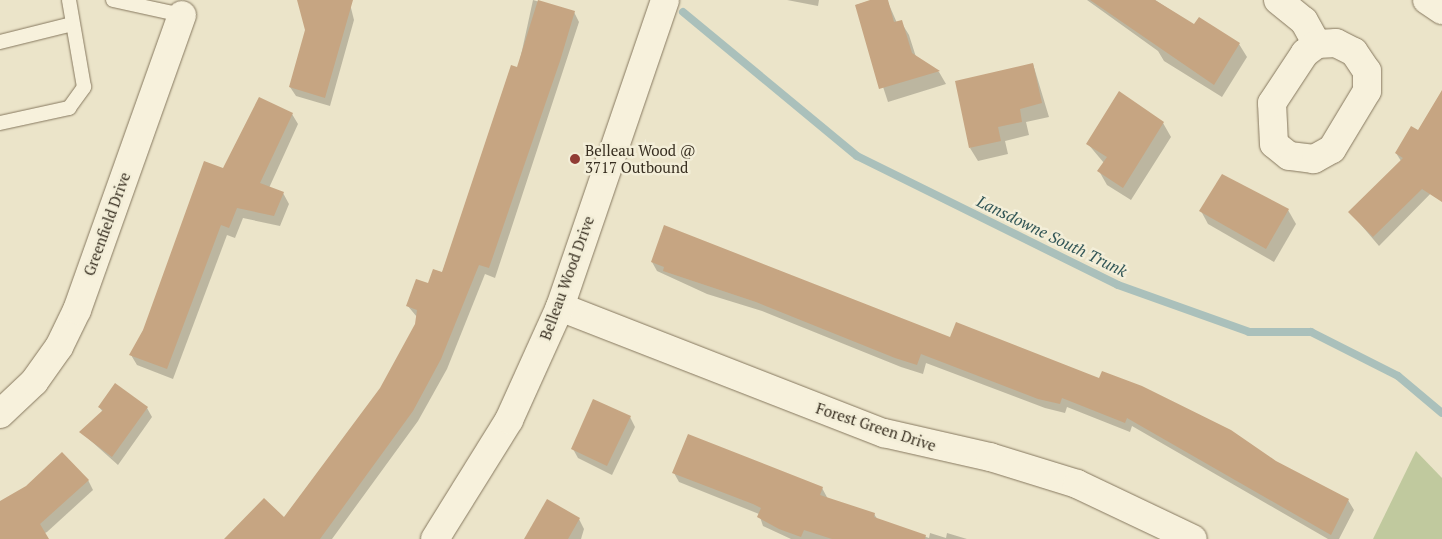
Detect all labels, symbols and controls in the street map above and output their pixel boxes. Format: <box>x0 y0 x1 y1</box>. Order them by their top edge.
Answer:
place label: Belleau Wood @ 3717 Outbound <box>585 141 696 176</box>
marker: Belleau Wood @ 3717 Outbound <box>569 153 581 165</box>
street label: Greenfield Drive <box>80 170 134 278</box>
water label: Lansdowne South Trunk <box>974 191 1130 281</box>
street label: Belleau Wood Drive <box>536 214 598 342</box>
street label: Forest Green Drive <box>814 399 938 455</box>

